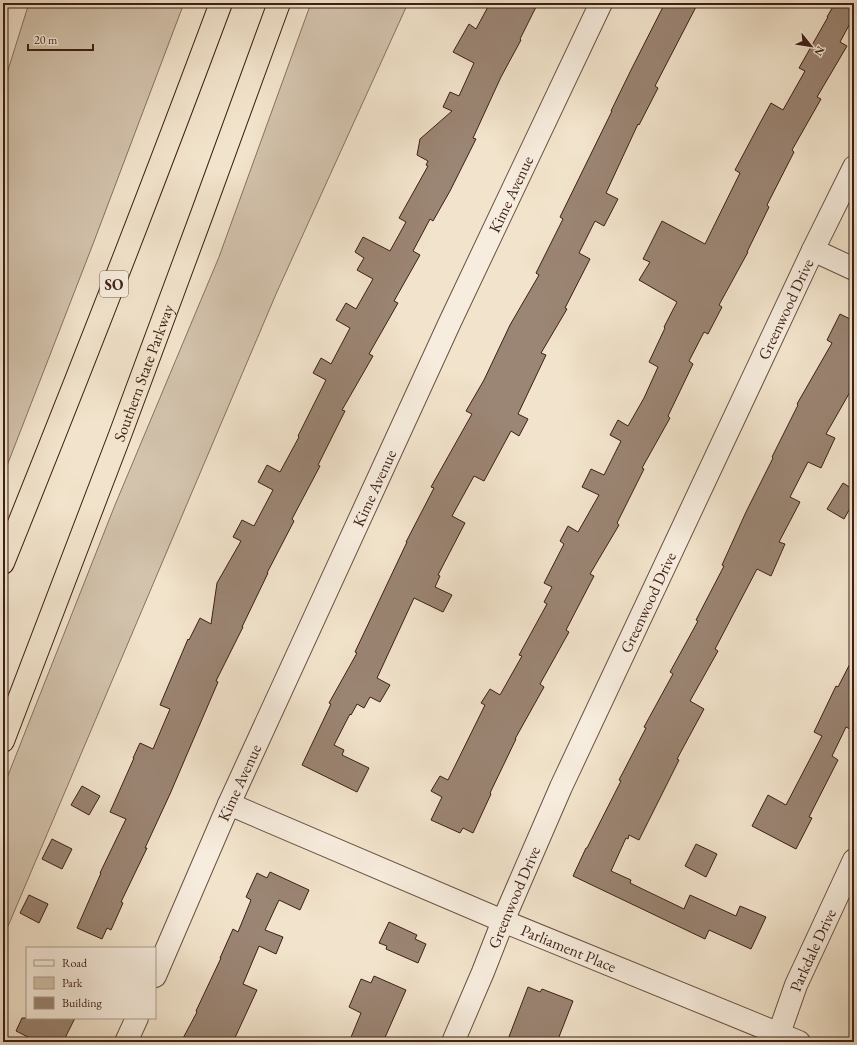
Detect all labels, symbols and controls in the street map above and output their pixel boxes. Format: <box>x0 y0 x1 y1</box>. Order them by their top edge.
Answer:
scale bar <box>28 26 93 52</box>
north arrow <box>791 26 831 66</box>
text: 20 m <box>34 32 58 48</box>
text: N <box>811 44 828 58</box>
street label: Kime Avenue <box>483 152 538 236</box>
street label: Greenwood Drive <box>753 255 818 363</box>
road number: SO <box>100 271 128 297</box>
street label: Southern State Parkway <box>108 300 179 444</box>
street label: Kime Avenue <box>347 446 401 530</box>
street label: Greenwood Drive <box>615 548 680 656</box>
street label: Kime Avenue <box>212 740 266 824</box>
street label: Greenwood Drive <box>483 843 545 951</box>
street label: Parkdale Drive <box>784 905 841 994</box>
street label: Parliament Place <box>518 919 619 977</box>
legend <box>26 947 156 1019</box>
text: Road <box>62 955 88 971</box>
text: Park <box>62 975 83 991</box>
text: Building <box>62 995 103 1011</box>

